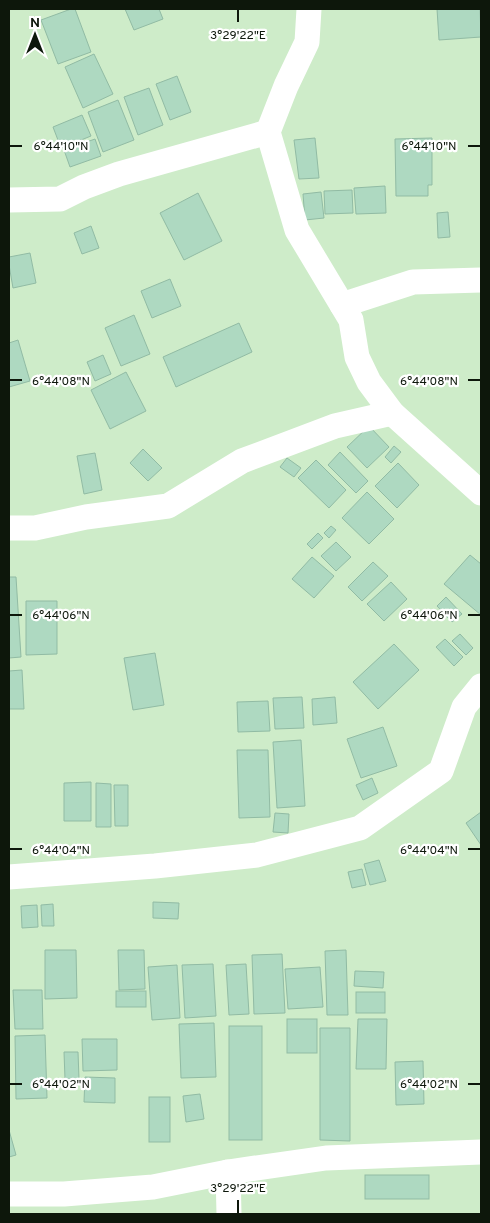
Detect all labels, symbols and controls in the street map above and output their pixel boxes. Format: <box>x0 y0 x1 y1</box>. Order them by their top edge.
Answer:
north arrow <box>10 10 60 60</box>
text: N <box>30 15 40 32</box>
text: 3°29'22"E <box>210 28 266 44</box>
text: 6°44'10"N <box>33 139 89 155</box>
text: 6°44'10"N <box>401 139 457 155</box>
text: 6°44'08"N <box>32 374 90 390</box>
text: 6°44'08"N <box>400 374 458 390</box>
text: 6°44'06"N <box>32 608 90 624</box>
text: 6°44'06"N <box>400 608 458 624</box>
text: 6°44'04"N <box>32 843 90 859</box>
text: 6°44'04"N <box>400 843 458 859</box>
text: 6°44'02"N <box>32 1077 90 1093</box>
text: 6°44'02"N <box>400 1077 458 1093</box>
text: 3°29'22"E <box>210 1181 266 1197</box>

